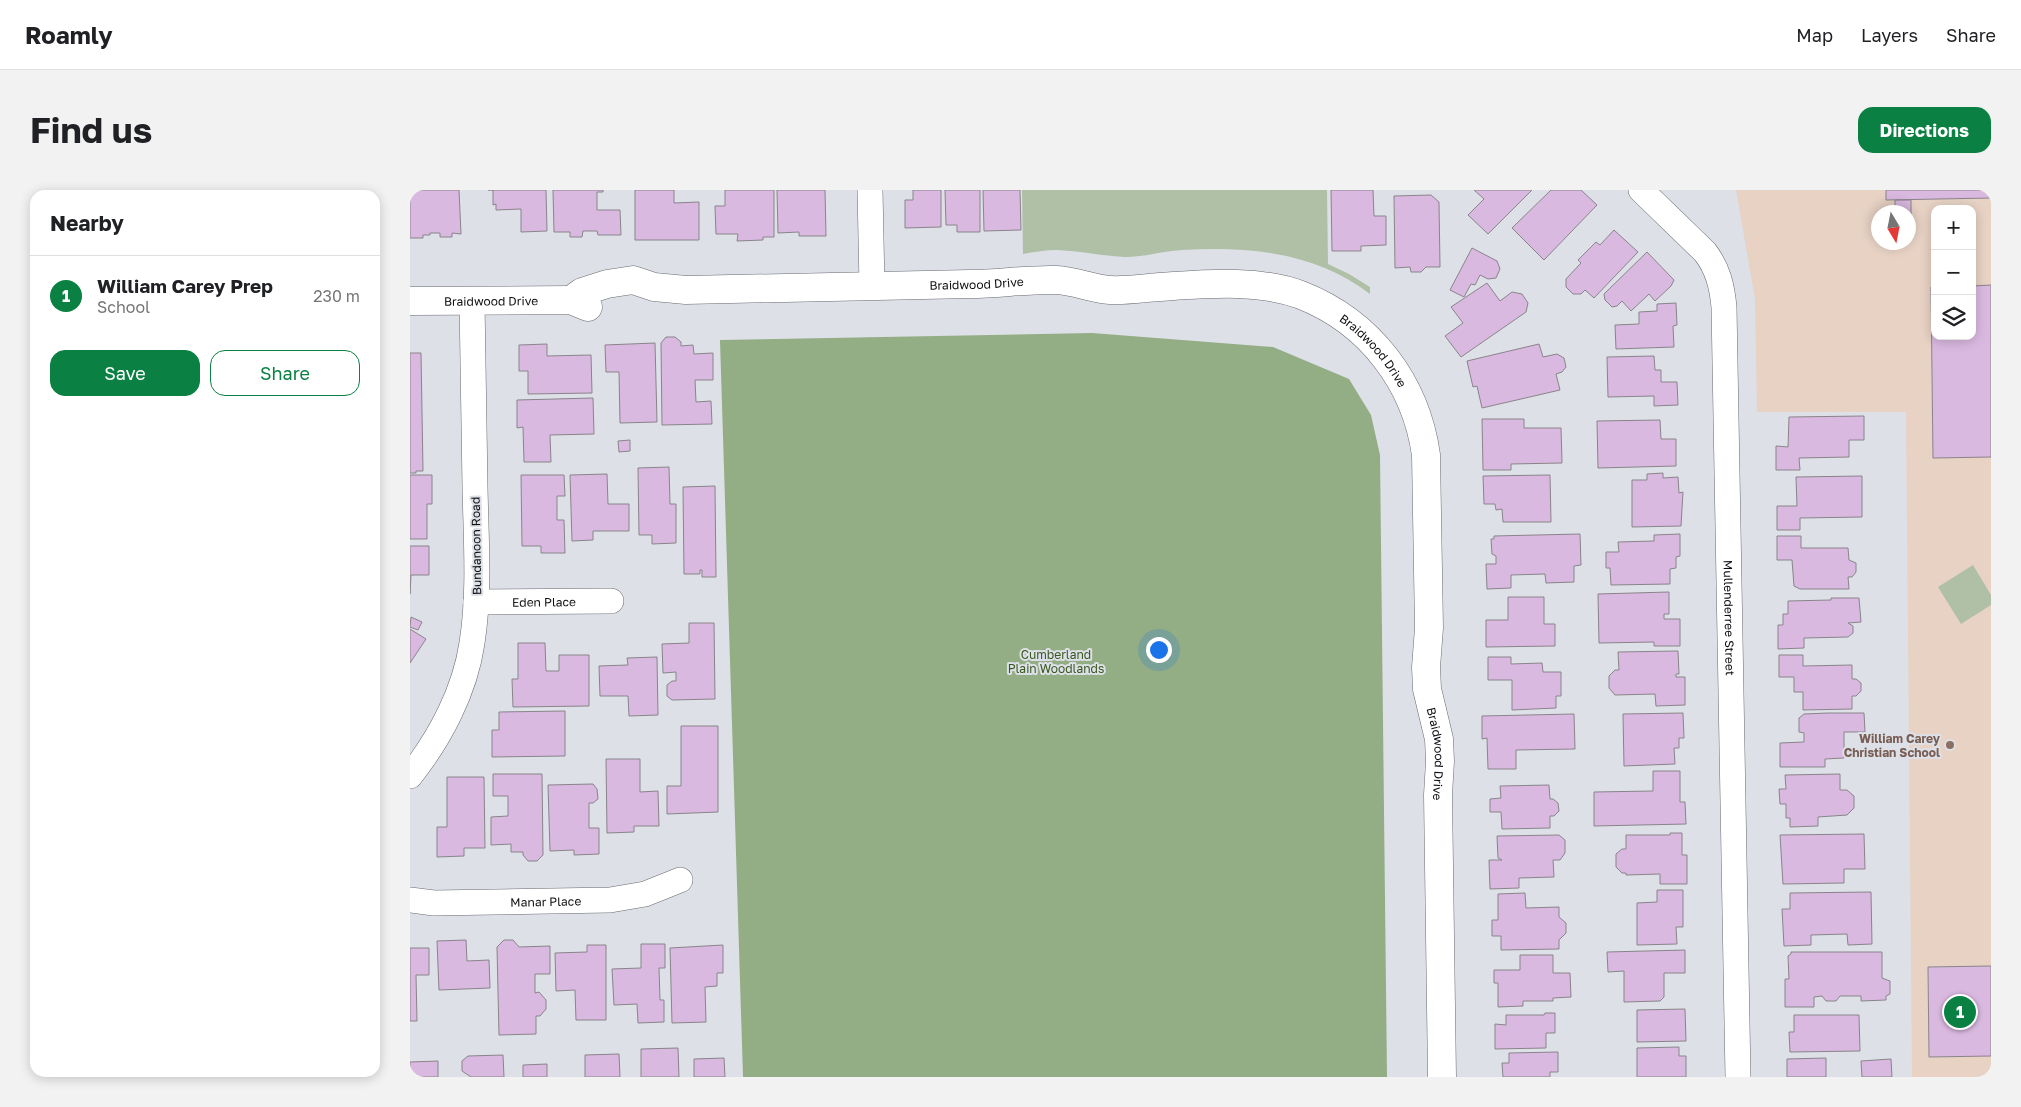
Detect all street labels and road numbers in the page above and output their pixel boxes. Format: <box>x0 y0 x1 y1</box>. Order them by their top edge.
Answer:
street label: Braidwood Drive <box>929 273 1024 292</box>
street label: Braidwood Drive <box>444 293 538 308</box>
street label: Braidwood Drive <box>1337 310 1410 390</box>
street label: Bundanoon Road <box>468 497 484 595</box>
street label: Mullenderree Street <box>1721 560 1738 676</box>
street label: Eden Place <box>512 594 576 609</box>
street label: Braidwood Drive <box>1424 706 1448 801</box>
street label: Manar Place <box>510 893 581 909</box>

